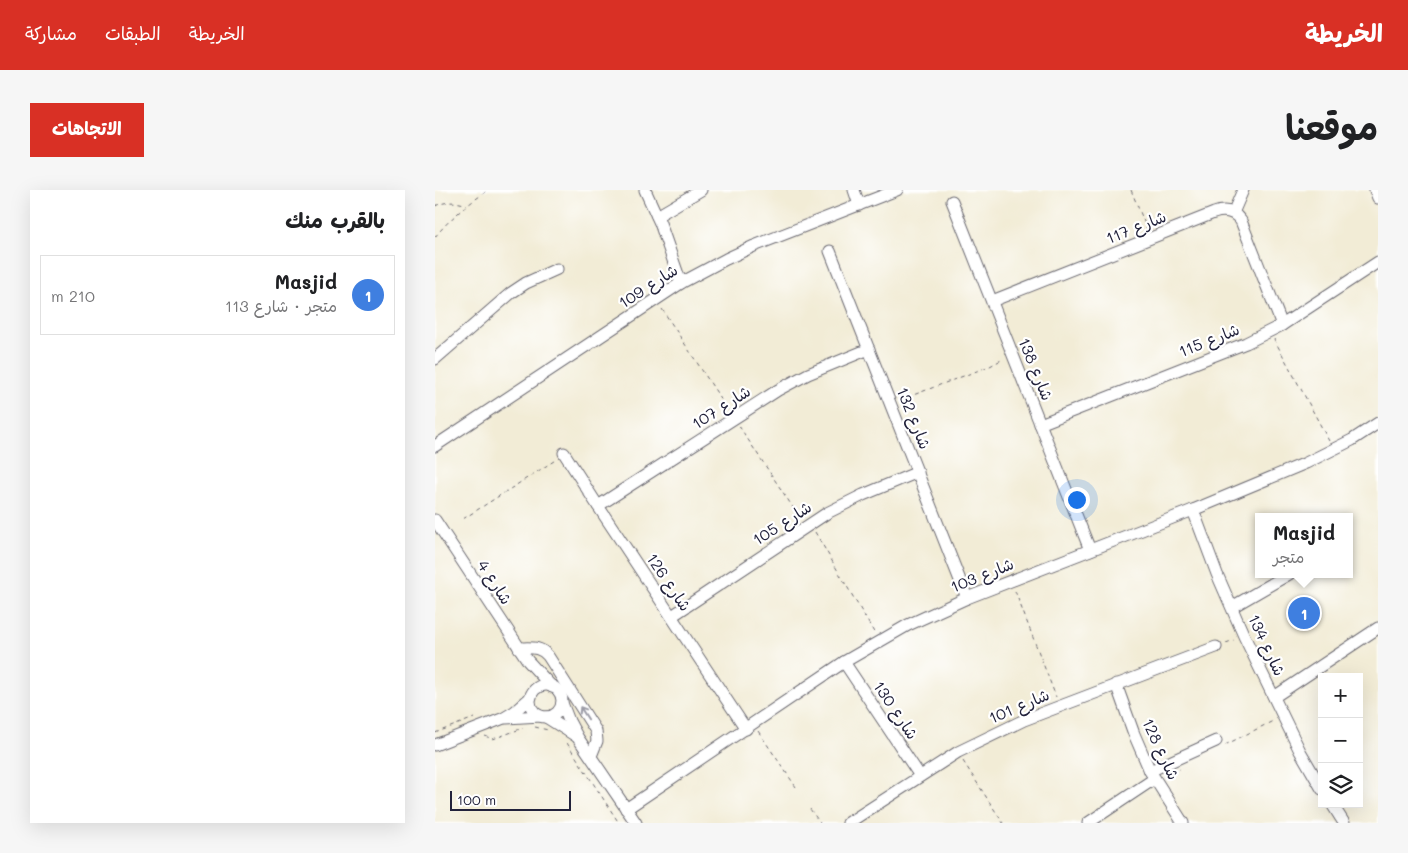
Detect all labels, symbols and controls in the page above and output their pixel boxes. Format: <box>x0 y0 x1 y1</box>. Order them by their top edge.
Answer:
text: الخريطة <box>1305 17 1383 48</box>
text: مشاركة <box>25 21 77 45</box>
text: الطبقات <box>105 21 161 45</box>
text: الخريطة <box>189 21 245 45</box>
button: الاتجاهات <box>30 103 144 157</box>
text: موقعنا <box>1285 103 1378 149</box>
street label: شارع 117 <box>1103 205 1170 250</box>
text: بالقرب منك <box>285 206 385 233</box>
street label: شارع 109 <box>614 259 682 314</box>
text: Masjid <box>275 269 337 294</box>
text: 210 m <box>51 285 95 306</box>
text: 1 <box>364 285 372 306</box>
text: متجر · شارع 113 <box>225 295 337 316</box>
street label: شارع 115 <box>1175 318 1243 363</box>
street label: شارع 138 <box>1013 334 1059 404</box>
street label: شارع 107 <box>687 380 755 435</box>
street label: شارع 132 <box>891 384 936 453</box>
your location <box>1064 487 1090 513</box>
street label: شارع 105 <box>748 496 816 551</box>
popup <box>1255 513 1353 578</box>
text: Masjid <box>1273 520 1335 545</box>
text: متجر <box>1273 546 1304 567</box>
street label: شارع 126 <box>641 549 696 616</box>
street label: شارع 103 <box>947 552 1017 599</box>
street label: شارع 4 <box>472 555 518 609</box>
pin: 1 <box>1288 594 1320 632</box>
street label: شارع 134 <box>1242 611 1291 680</box>
map controls <box>1318 673 1363 808</box>
button: + <box>1318 673 1363 718</box>
street label: شارع 130 <box>868 676 924 744</box>
street label: شارع 101 <box>985 683 1053 730</box>
one-way arrow <box>579 706 589 720</box>
street label: شارع 128 <box>1136 715 1185 784</box>
button: − <box>1318 718 1363 763</box>
button: layers <box>1318 763 1363 808</box>
scale bar <box>450 788 571 811</box>
text: 100 m <box>457 790 496 809</box>

